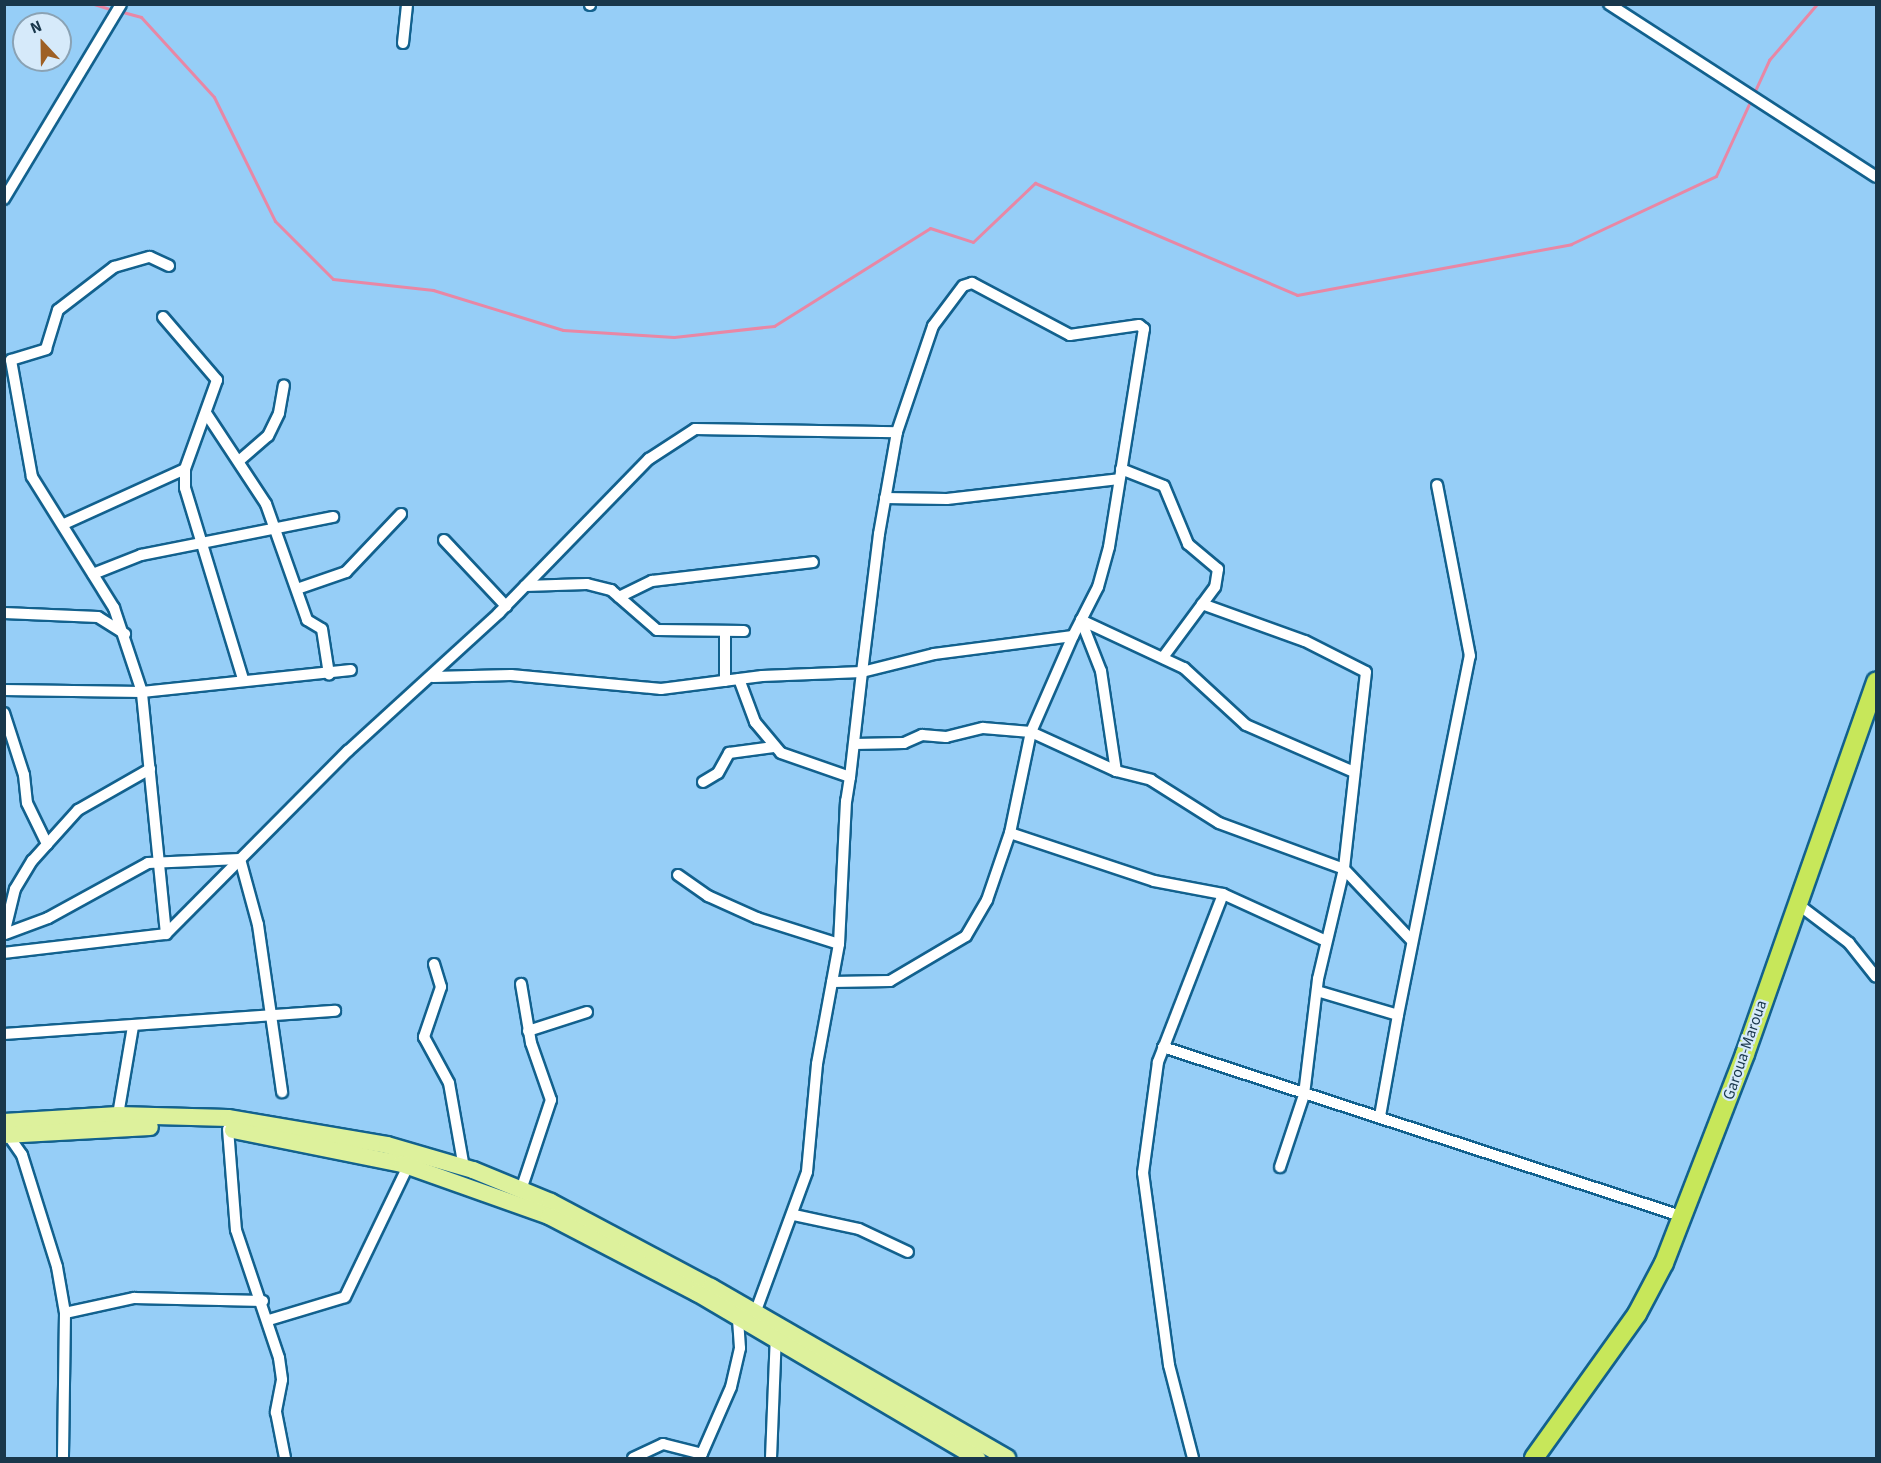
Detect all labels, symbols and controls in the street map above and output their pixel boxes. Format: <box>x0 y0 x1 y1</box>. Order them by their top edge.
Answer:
north arrow <box>12 12 72 72</box>
text: N <box>27 15 45 39</box>
street label: Garoua-Maroua <box>1719 998 1771 1102</box>

